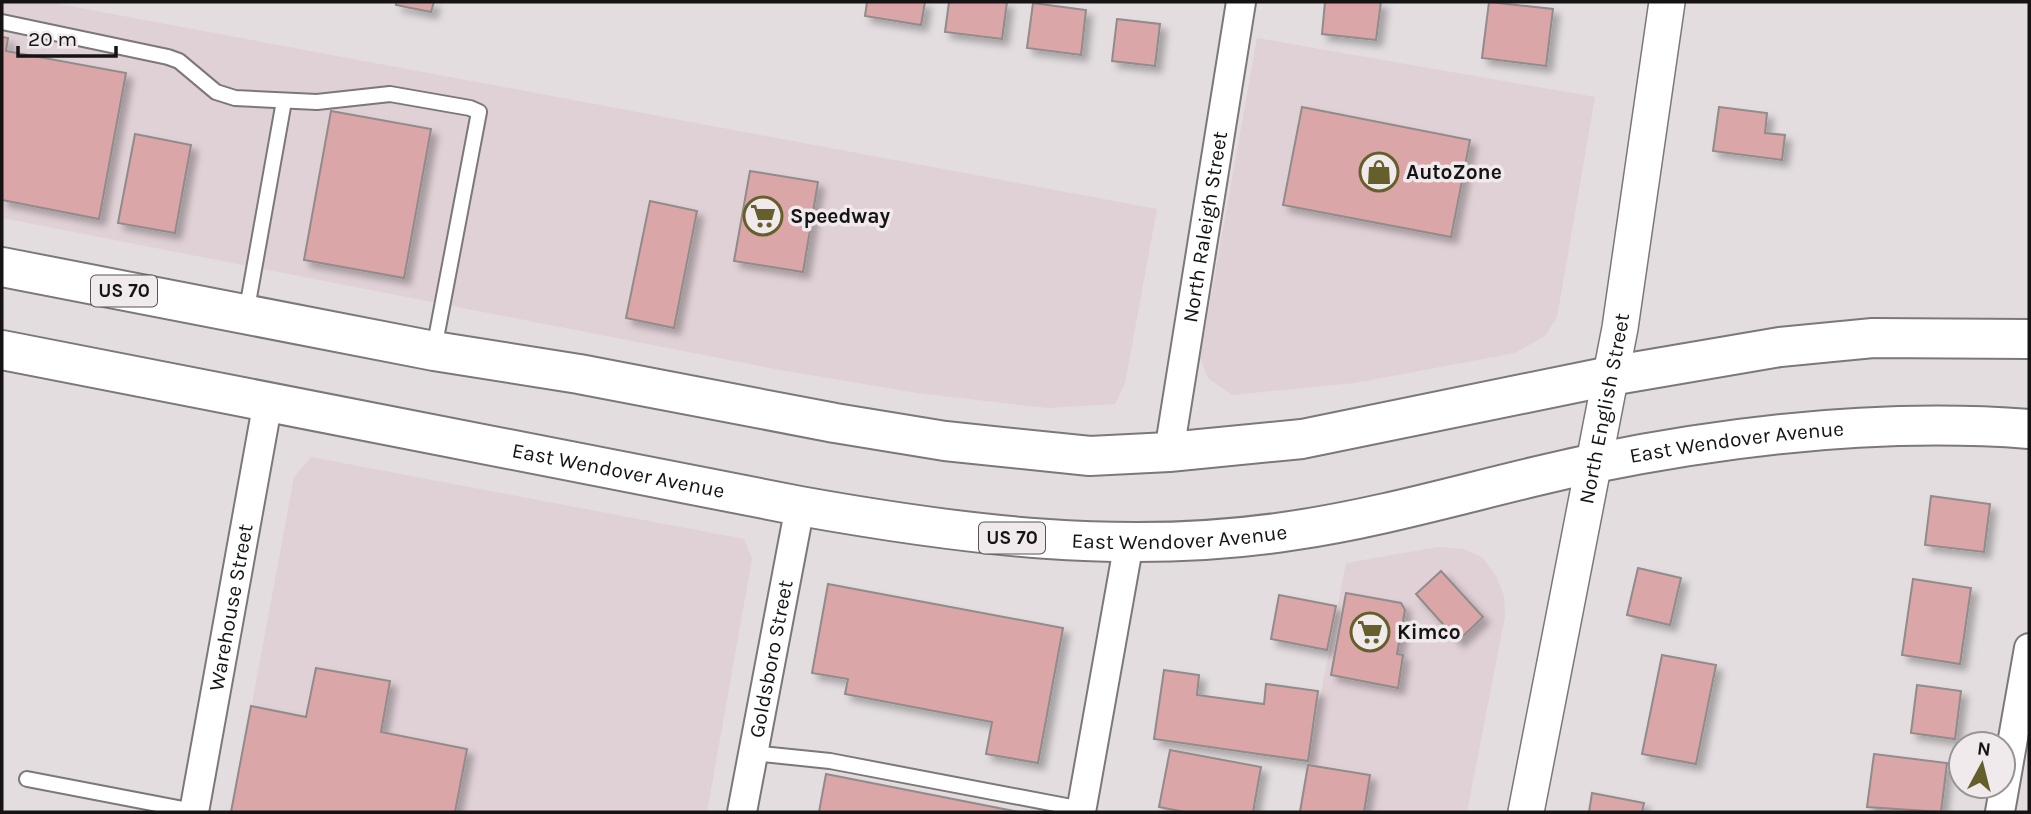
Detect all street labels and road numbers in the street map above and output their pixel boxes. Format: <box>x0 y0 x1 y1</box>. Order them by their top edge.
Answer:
street label: North Raleigh Street <box>1178 129 1232 324</box>
road number: US 70 <box>91 276 157 306</box>
street label: North English Street <box>1574 311 1634 506</box>
street label: East Wendover Avenue <box>1628 417 1845 468</box>
street label: East Wendover Avenue <box>510 438 727 503</box>
street label: East Wendover Avenue <box>1071 520 1289 554</box>
street label: Warehouse Street <box>204 522 258 693</box>
road number: US 70 <box>979 523 1045 554</box>
street label: Goldsboro Street <box>744 578 798 740</box>

